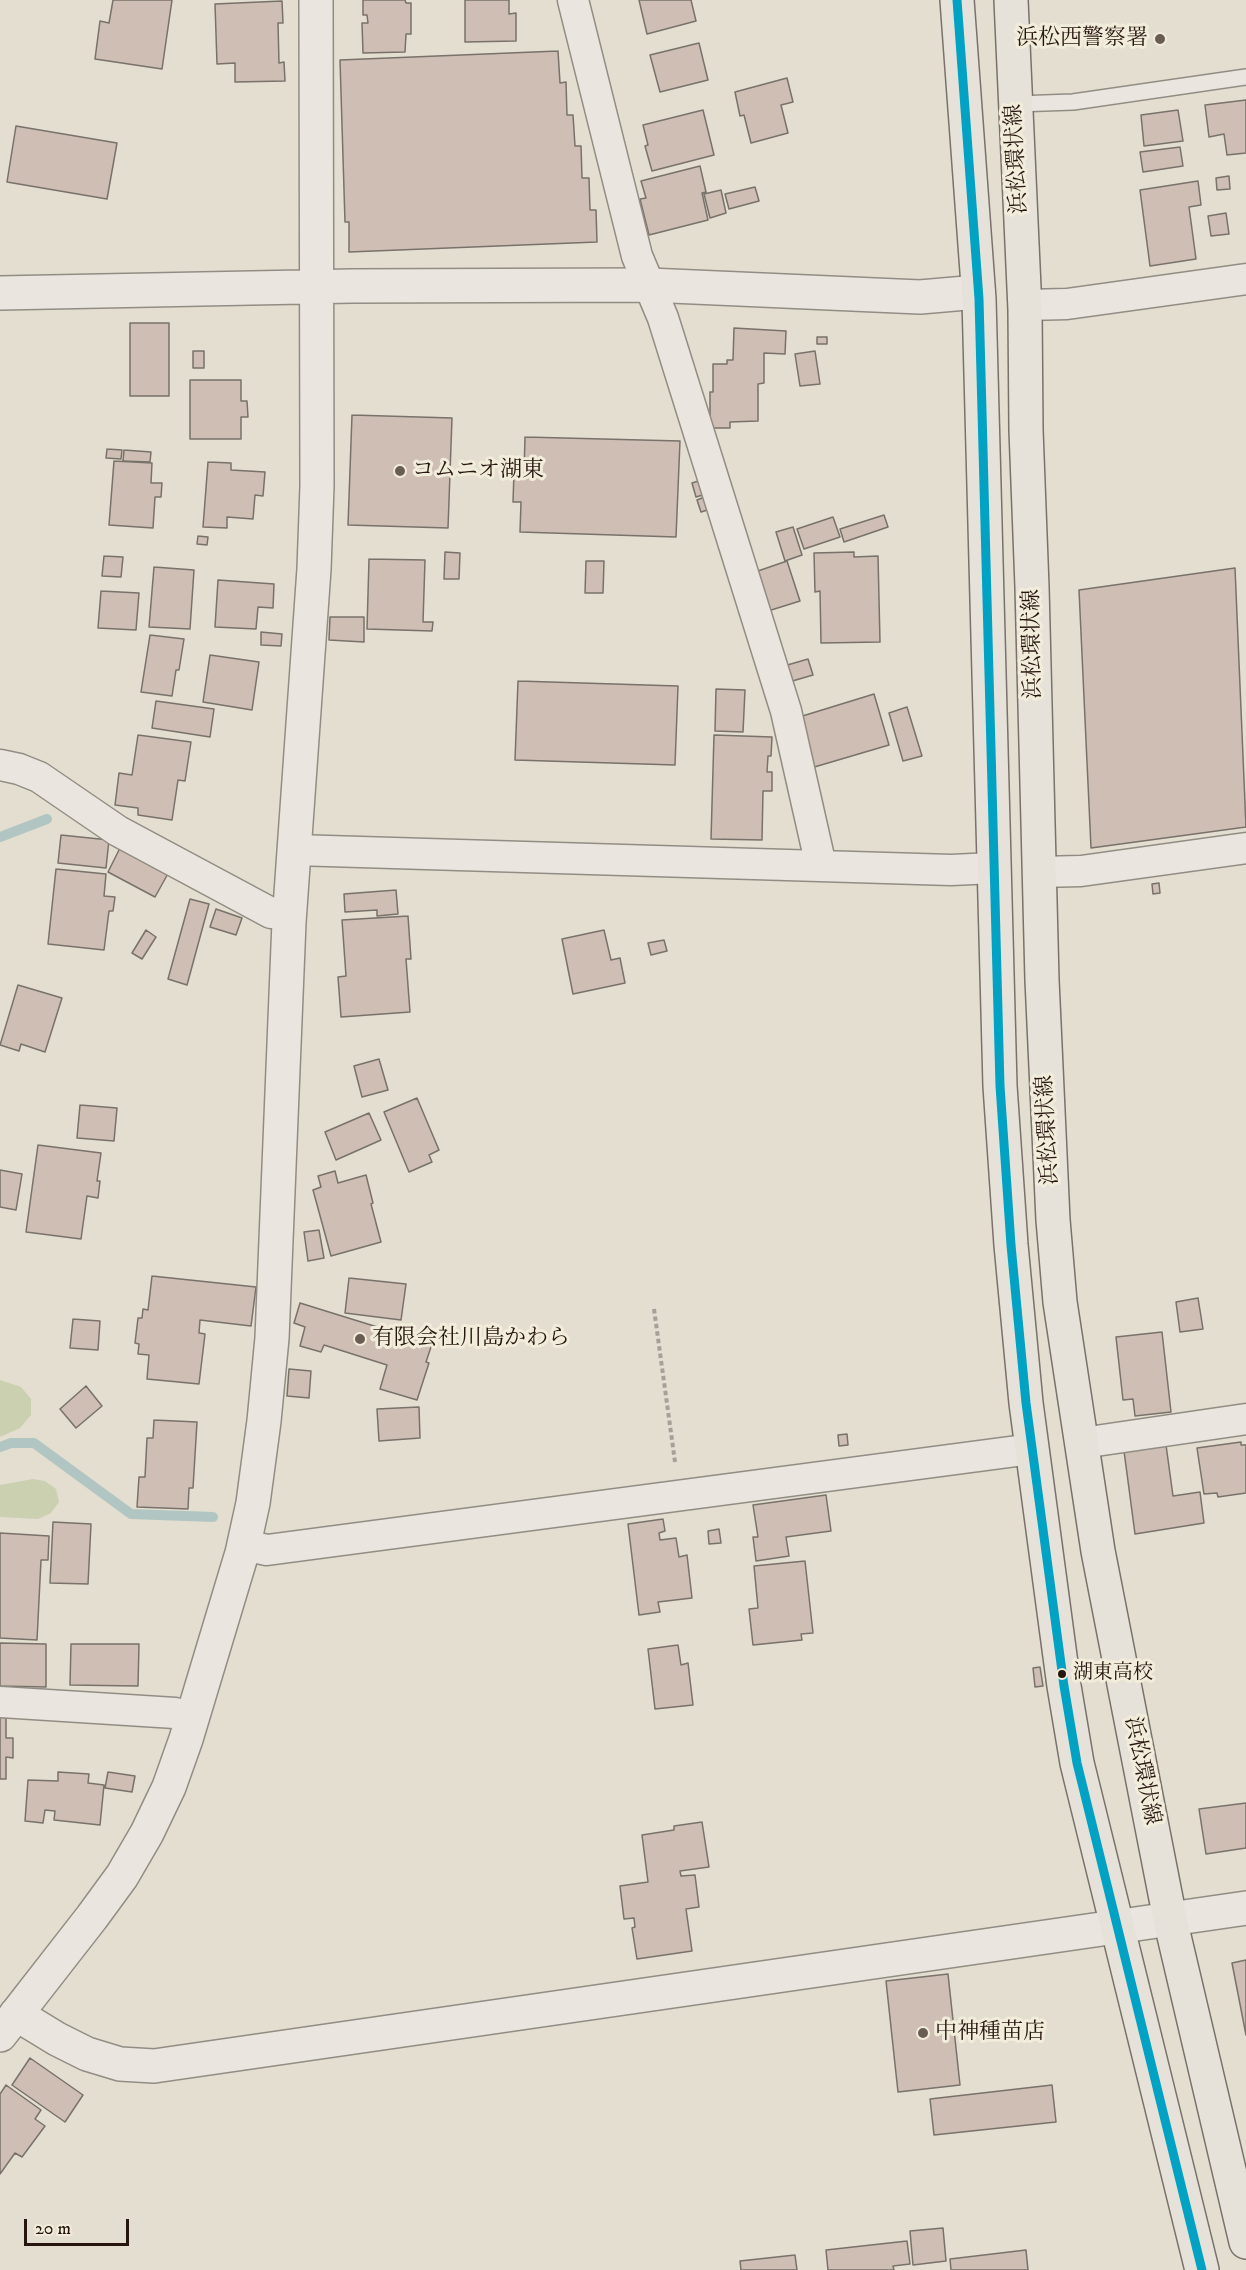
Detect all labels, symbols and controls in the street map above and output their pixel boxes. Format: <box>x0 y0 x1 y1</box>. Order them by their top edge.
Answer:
place label: 浜松西警察署 <box>1016 26 1148 52</box>
marker: 浜松西警察署 <box>1153 32 1167 46</box>
street label: 浜松環状線 <box>1002 103 1034 215</box>
place label: コムニオ湖東 <box>412 458 544 484</box>
marker: コムニオ湖東 <box>393 464 407 478</box>
street label: 浜松環状線 <box>1020 589 1048 699</box>
street label: 浜松環状線 <box>1033 1074 1065 1186</box>
place label: 有限会社川島かわら <box>372 1326 570 1352</box>
marker: 有限会社川島かわら <box>353 1332 367 1346</box>
place label: 湖東高校 <box>1073 1662 1153 1686</box>
marker: 湖東高校 <box>1056 1668 1068 1680</box>
street label: 浜松環状線 <box>1118 1714 1164 1828</box>
place label: 中神種苗店 <box>935 2020 1045 2046</box>
marker: 中神種苗店 <box>916 2026 930 2040</box>
scale bar <box>27 2207 132 2245</box>
text: 20 m <box>35 2218 71 2240</box>

